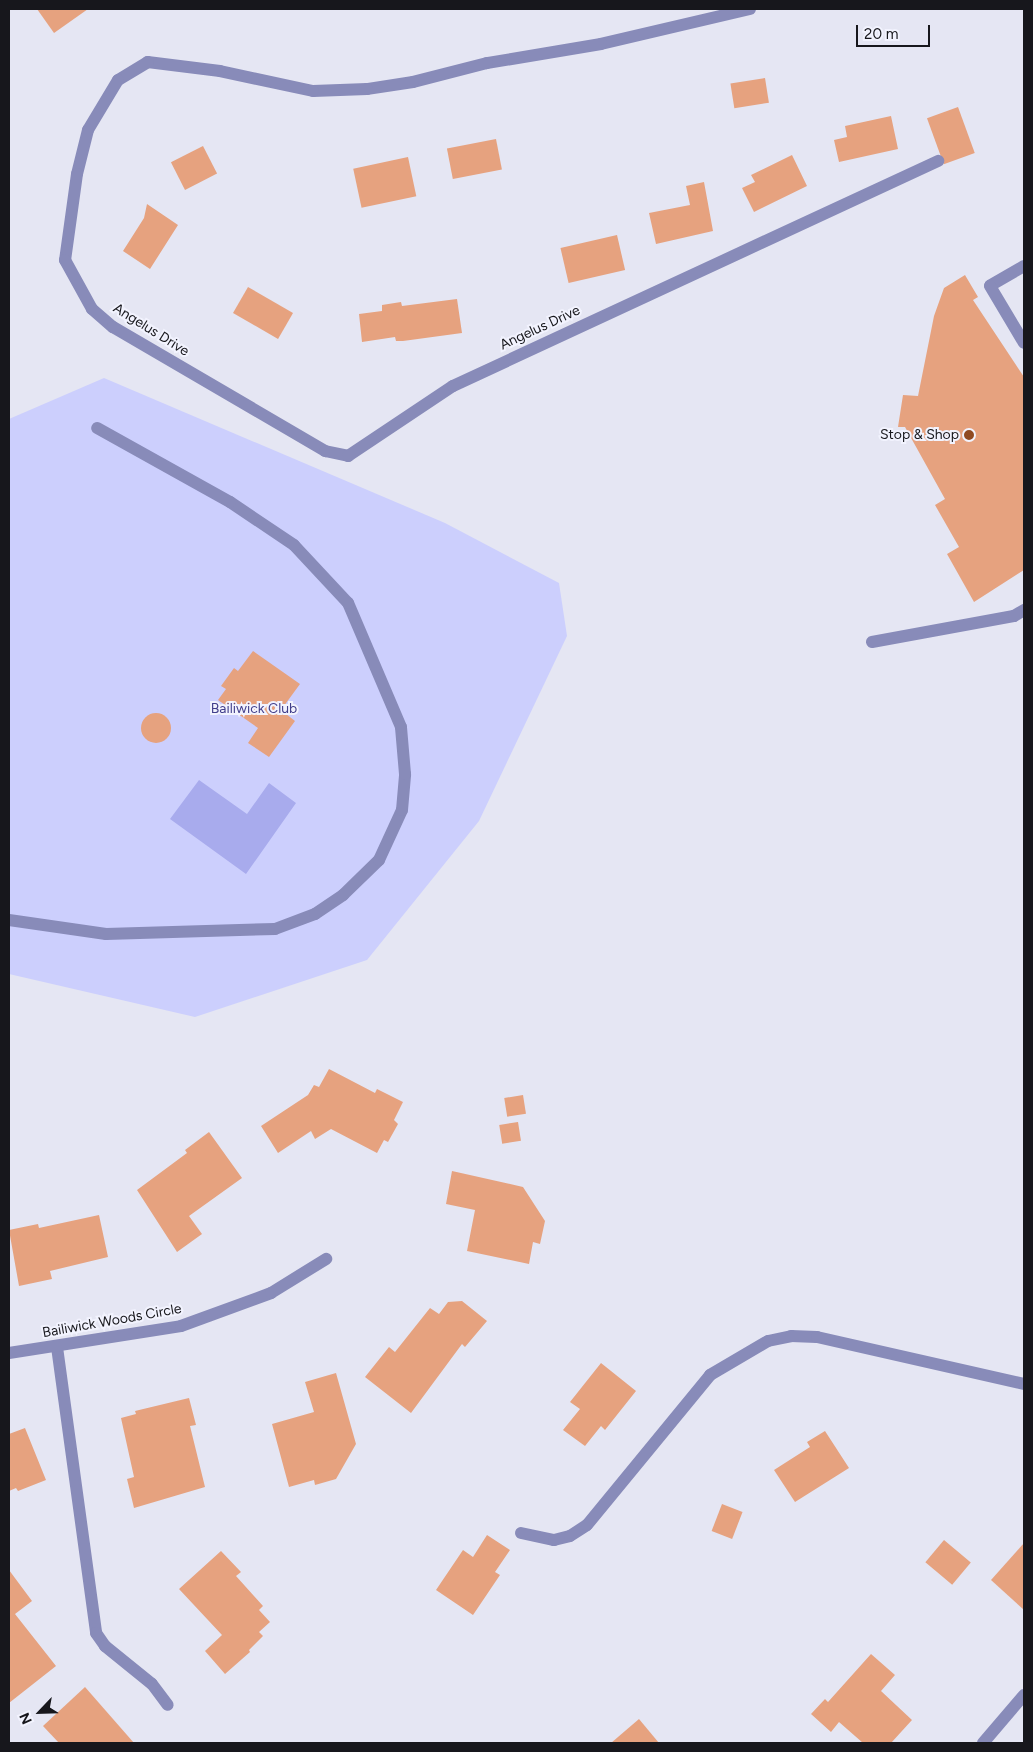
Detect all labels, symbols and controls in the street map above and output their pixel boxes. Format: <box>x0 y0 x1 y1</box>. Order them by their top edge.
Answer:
scale bar <box>858 15 932 47</box>
text: 20 m <box>864 25 898 43</box>
street label: Angelus Drive <box>110 300 192 360</box>
street label: Angelus Drive <box>497 302 583 354</box>
place label: Stop & Shop <box>880 427 959 443</box>
marker: Stop & Shop <box>963 429 975 441</box>
park label: Bailiwick Club <box>211 701 297 717</box>
street label: Bailiwick Woods Circle <box>41 1300 183 1342</box>
north arrow <box>15 1687 65 1737</box>
text: N <box>16 1710 36 1727</box>

